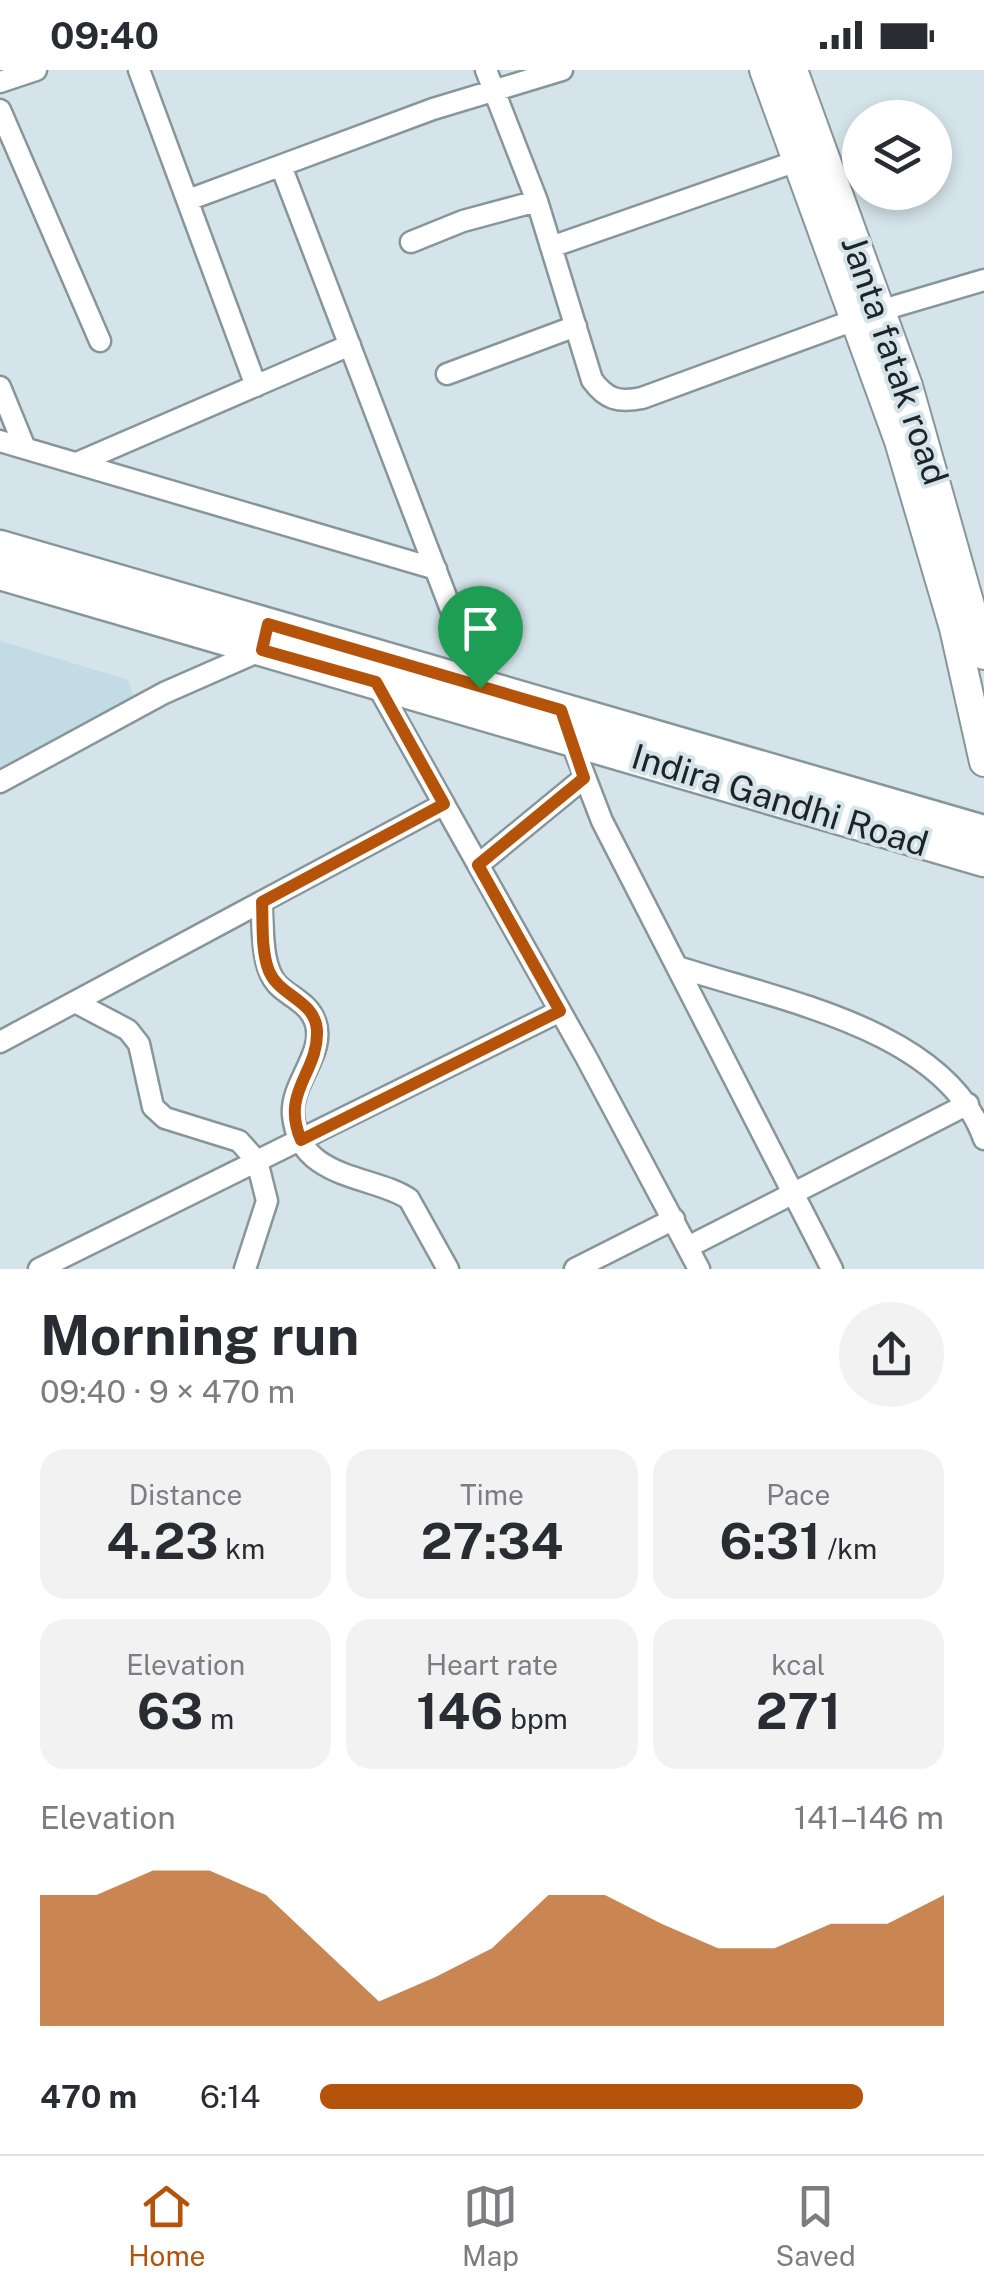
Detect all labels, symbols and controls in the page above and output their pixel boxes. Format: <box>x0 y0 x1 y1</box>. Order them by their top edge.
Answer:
text: 09:40 <box>50 13 159 58</box>
map controls <box>842 100 952 210</box>
button: layers <box>842 100 952 210</box>
street label: Janta fatak road <box>833 230 957 490</box>
pin <box>438 586 523 689</box>
icon: arrive <box>453 601 508 656</box>
street label: Indira Gandhi Road <box>627 735 933 865</box>
button: share <box>839 1302 944 1407</box>
text: Morning run <box>40 1303 359 1367</box>
text: 09:40 · 9 × 470 m <box>40 1373 295 1410</box>
text: Distance <box>129 1478 242 1511</box>
text: Time <box>460 1478 524 1511</box>
text: Pace <box>766 1478 830 1511</box>
text: 4.23 <box>106 1511 218 1570</box>
text: 27:34 <box>421 1511 563 1570</box>
text: 6:31 <box>719 1511 821 1570</box>
text: km <box>218 1532 265 1565</box>
text: /km <box>821 1532 877 1565</box>
text: Elevation <box>126 1648 245 1681</box>
text: Heart rate <box>426 1648 558 1681</box>
text: kcal <box>771 1648 825 1681</box>
text: 63 <box>137 1681 203 1740</box>
text: 146 <box>416 1681 503 1740</box>
text: 271 <box>756 1681 841 1740</box>
text: m <box>203 1702 234 1735</box>
text: bpm <box>503 1702 568 1735</box>
text: Elevation <box>40 1799 176 1836</box>
text: 141–146 m <box>794 1799 944 1836</box>
text: 470 m <box>40 2078 137 2115</box>
text: 6:14 <box>200 2078 260 2115</box>
tab: Home <box>128 2179 205 2272</box>
tab: Map <box>462 2179 519 2272</box>
tab: Saved <box>776 2179 856 2272</box>

